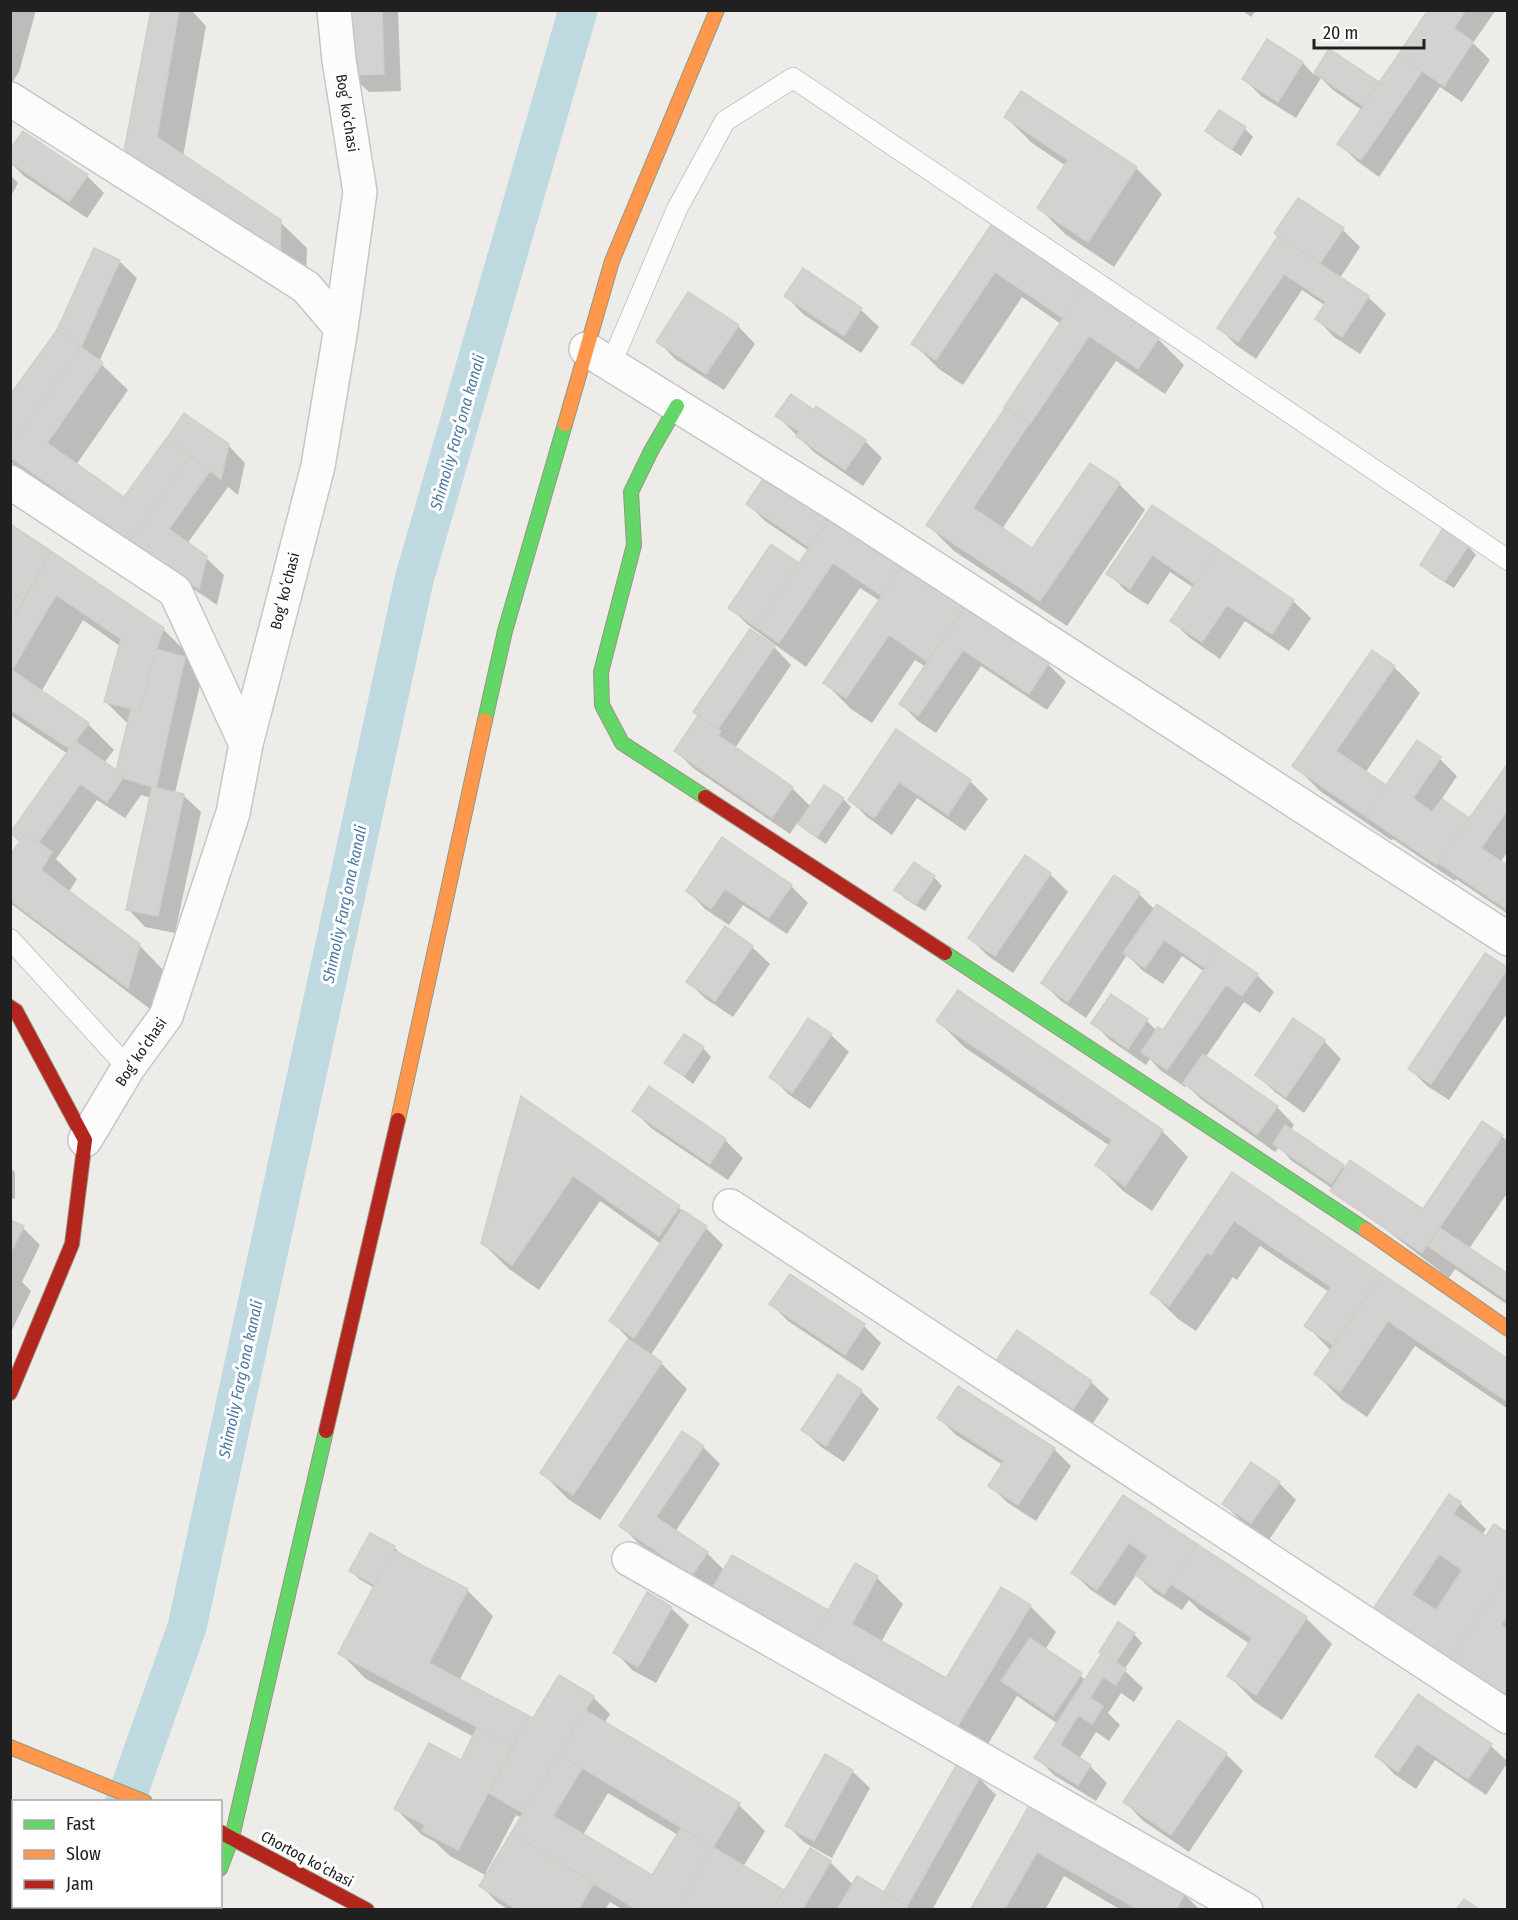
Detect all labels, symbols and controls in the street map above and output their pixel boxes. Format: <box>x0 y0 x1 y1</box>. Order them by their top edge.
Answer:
scale bar <box>1314 12 1424 50</box>
text: 20 m <box>1323 22 1358 44</box>
street label: Bogʻ koʻchasi <box>332 73 362 153</box>
water label: Shimoliy Fargʻona kanali <box>426 352 489 513</box>
street label: Bogʻ koʻchasi <box>267 551 303 631</box>
water label: Shimoliy Fargʻona kanali <box>318 823 371 986</box>
street label: Bogʻ koʻchasi <box>112 1014 170 1090</box>
water label: Shimoliy Fargʻona kanali <box>214 1298 267 1461</box>
legend <box>12 1800 222 1908</box>
text: Fast <box>66 1813 95 1835</box>
street label: Chortoq koʻchasi <box>258 1827 356 1891</box>
text: Slow <box>66 1843 101 1865</box>
text: Jam <box>66 1873 94 1895</box>

